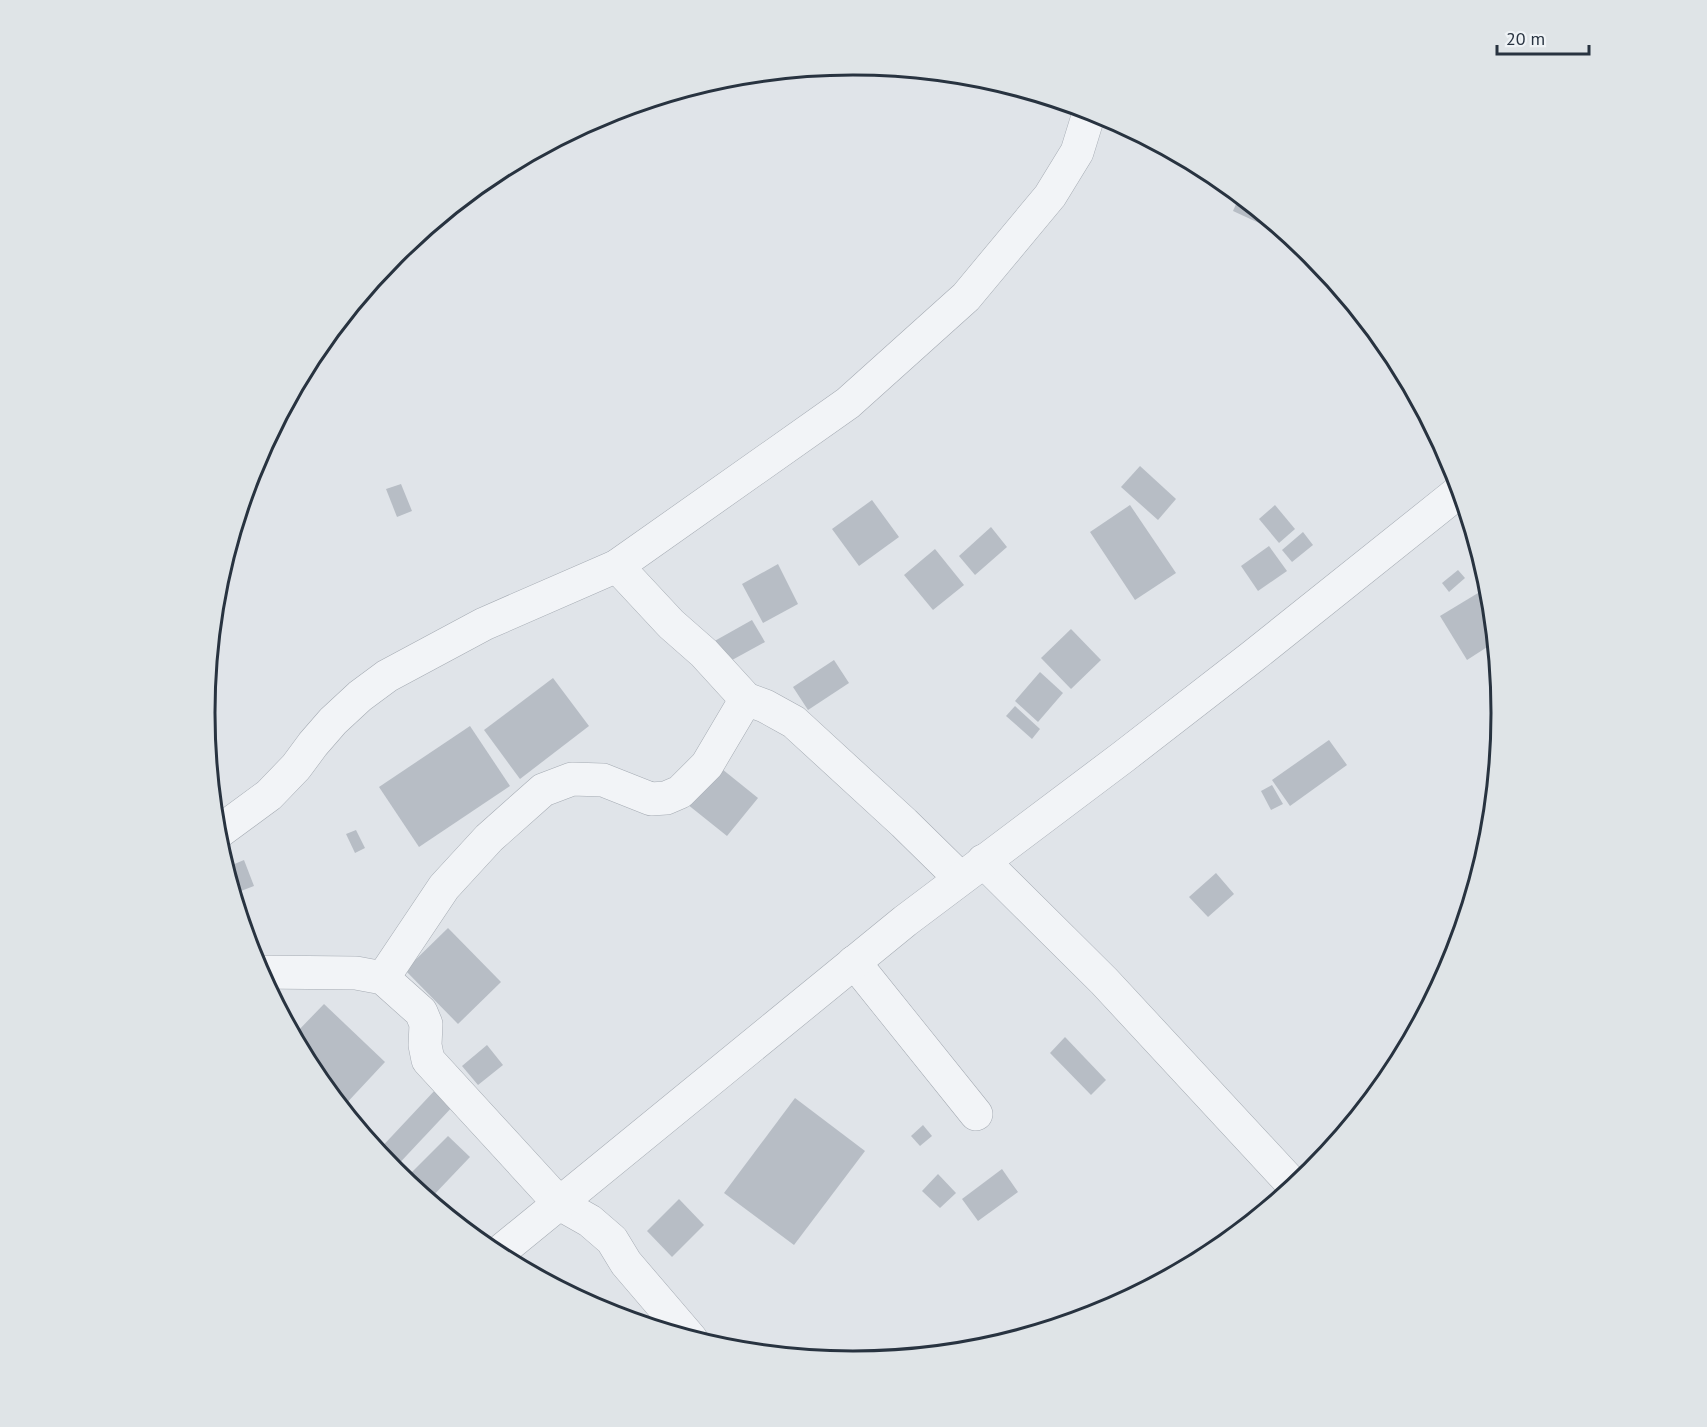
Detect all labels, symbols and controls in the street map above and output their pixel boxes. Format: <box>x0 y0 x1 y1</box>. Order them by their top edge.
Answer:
scale bar <box>1497 18 1588 56</box>
text: 20 m <box>1506 27 1545 50</box>

